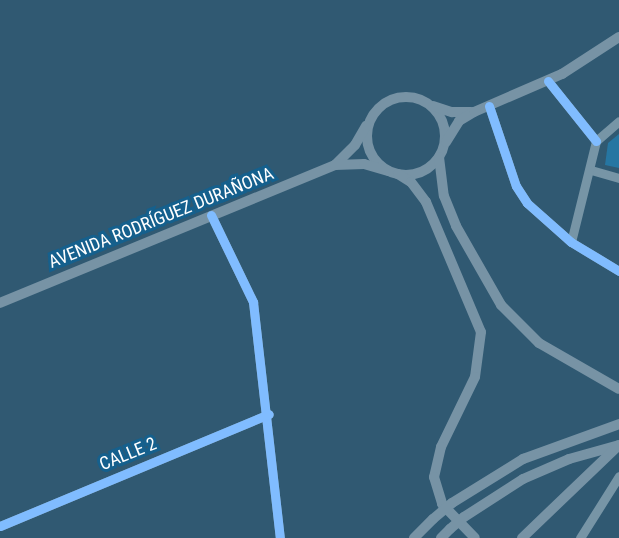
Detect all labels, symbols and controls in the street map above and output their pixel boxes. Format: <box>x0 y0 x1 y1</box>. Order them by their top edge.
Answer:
street label: AVENIDA RODRÍGUEZ DURAÑONA <box>45 163 277 273</box>
street label: CALLE 2 <box>96 433 160 475</box>

